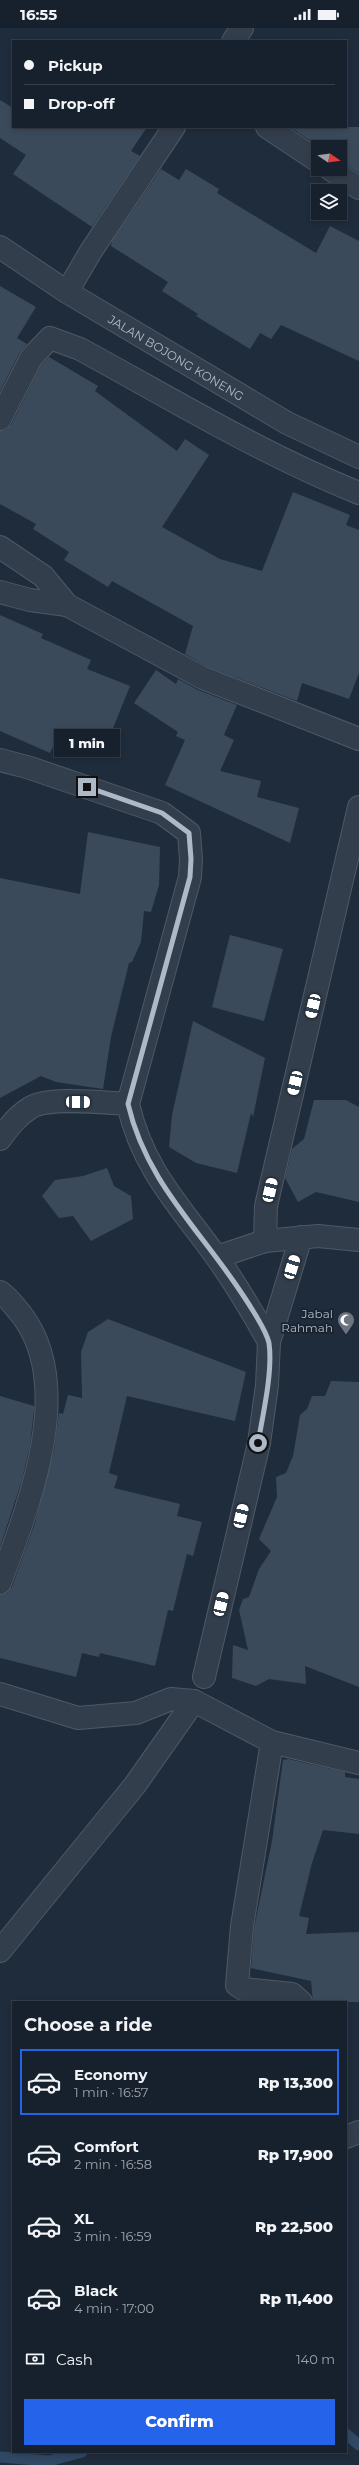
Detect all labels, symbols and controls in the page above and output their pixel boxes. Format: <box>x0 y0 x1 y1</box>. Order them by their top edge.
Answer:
text: 16:55 <box>20 5 57 24</box>
text: Pickup <box>48 56 103 75</box>
text: Drop-off <box>48 94 115 113</box>
north arrow <box>311 140 347 176</box>
map controls <box>311 140 347 220</box>
button: layers <box>311 184 347 220</box>
street label: JALAN BOJONG KONENG <box>105 310 247 403</box>
callout: 1 min <box>54 729 120 757</box>
text: 1 min <box>69 735 105 751</box>
route end <box>78 778 96 796</box>
car <box>304 993 322 1019</box>
car <box>286 1070 304 1096</box>
car <box>66 1096 90 1108</box>
car <box>261 1177 279 1203</box>
car <box>283 1254 301 1280</box>
place label: Jabal Rahmah <box>281 1306 333 1335</box>
mosque icon: Jabal Rahmah <box>336 1310 356 1335</box>
route start <box>249 1434 267 1452</box>
car <box>232 1503 250 1529</box>
car <box>212 1591 230 1617</box>
text: Choose a ride <box>24 2014 152 2036</box>
icon: car <box>26 2064 62 2100</box>
text: Economy <box>74 2065 147 2084</box>
text: Rp 13,300 <box>258 2073 333 2092</box>
text: 1 min · 16:57 <box>74 2084 148 2100</box>
icon: car <box>26 2136 62 2172</box>
text: Comfort <box>74 2137 139 2156</box>
text: Rp 17,900 <box>258 2145 333 2164</box>
text: 2 min · 16:58 <box>74 2156 152 2172</box>
icon: car <box>26 2208 62 2244</box>
text: XL <box>74 2209 93 2228</box>
text: Rp 22,500 <box>255 2217 333 2236</box>
text: 3 min · 16:59 <box>74 2228 152 2244</box>
icon: car <box>26 2280 62 2316</box>
text: Black <box>74 2281 118 2300</box>
text: Rp 11,400 <box>260 2289 333 2308</box>
text: 4 min · 17:00 <box>74 2300 154 2316</box>
icon: cash <box>24 2348 46 2370</box>
text: Cash <box>56 2350 93 2369</box>
text: 140 m <box>296 2351 335 2367</box>
button: Confirm <box>24 2399 335 2445</box>

